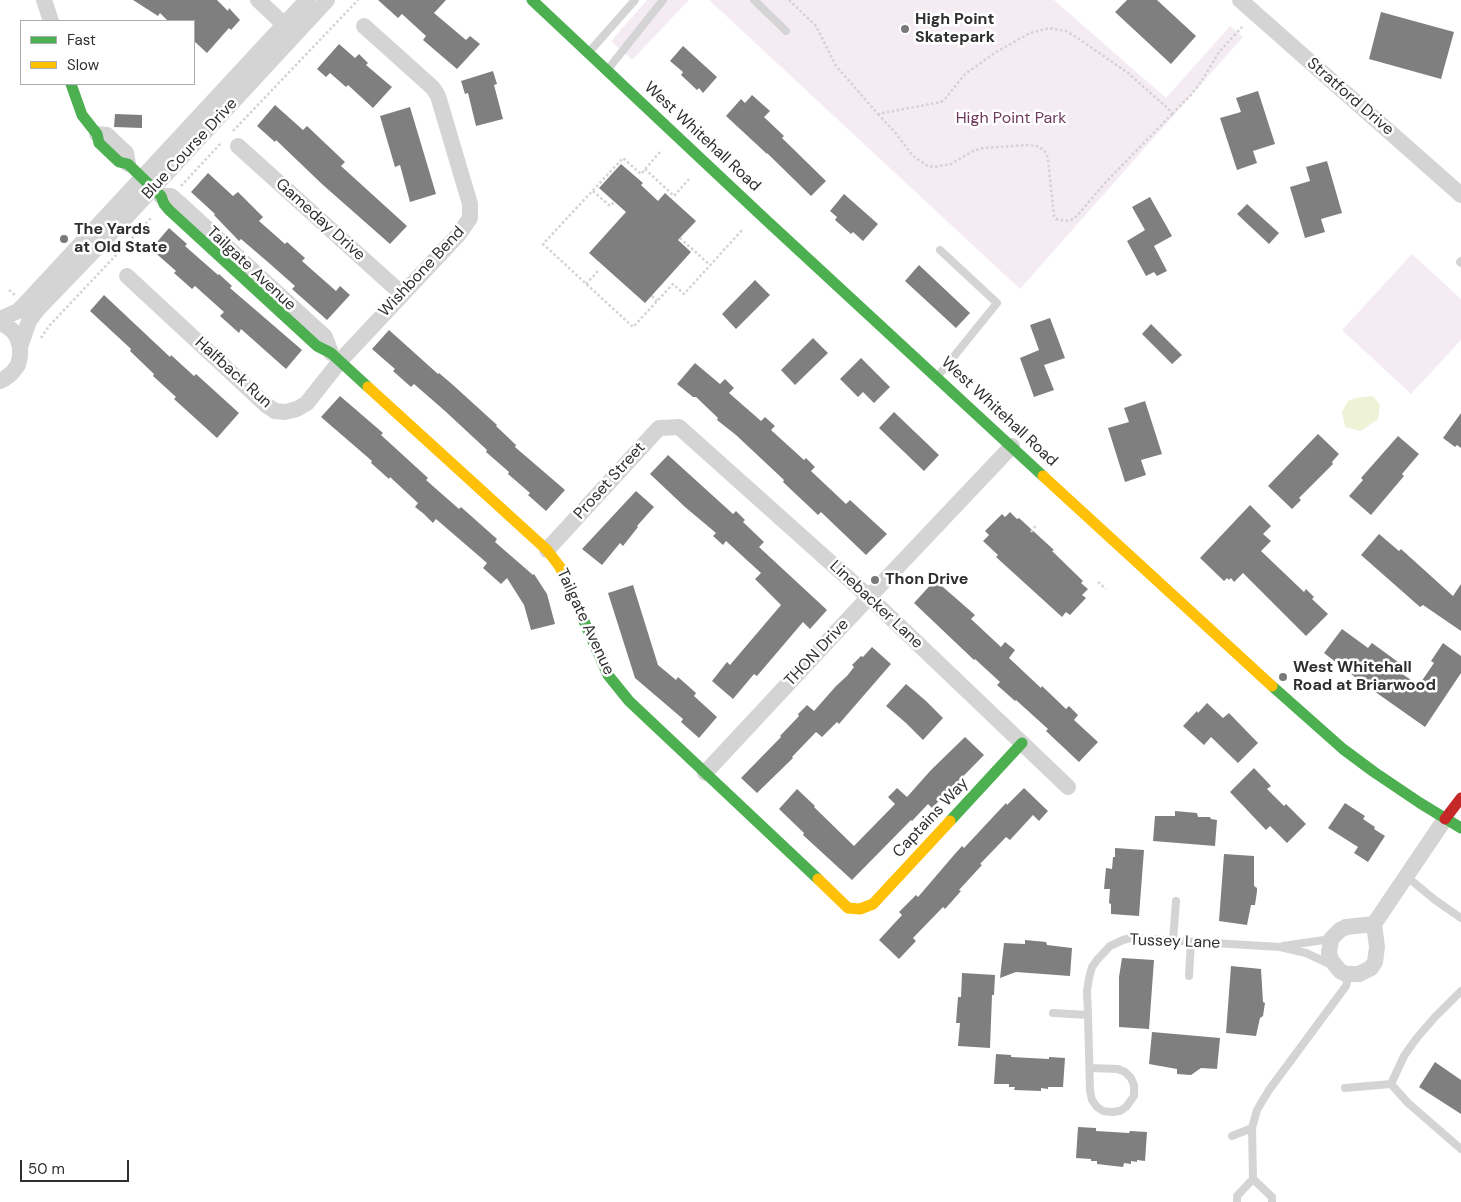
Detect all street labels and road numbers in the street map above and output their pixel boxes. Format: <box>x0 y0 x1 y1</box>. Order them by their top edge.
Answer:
street label: Stratford Drive <box>1303 54 1397 140</box>
street label: West Whitehall Road <box>640 78 764 196</box>
street label: Blue Course Drive <box>138 95 242 203</box>
street label: Gameday Drive <box>271 175 369 265</box>
street label: Tailgate Avenue <box>202 223 300 315</box>
street label: Wishbone Bend <box>375 223 469 321</box>
street label: Halfback Run <box>191 334 275 412</box>
street label: West Whitehall Road <box>937 353 1061 471</box>
street label: Proset Street <box>570 438 650 524</box>
street label: Linebacker Lane <box>825 557 927 653</box>
street label: Tailgate Avenue <box>552 566 618 678</box>
street label: THON Drive <box>781 615 853 691</box>
street label: Captains Way <box>889 774 973 862</box>
street label: Tussey Lane <box>1129 931 1221 953</box>

